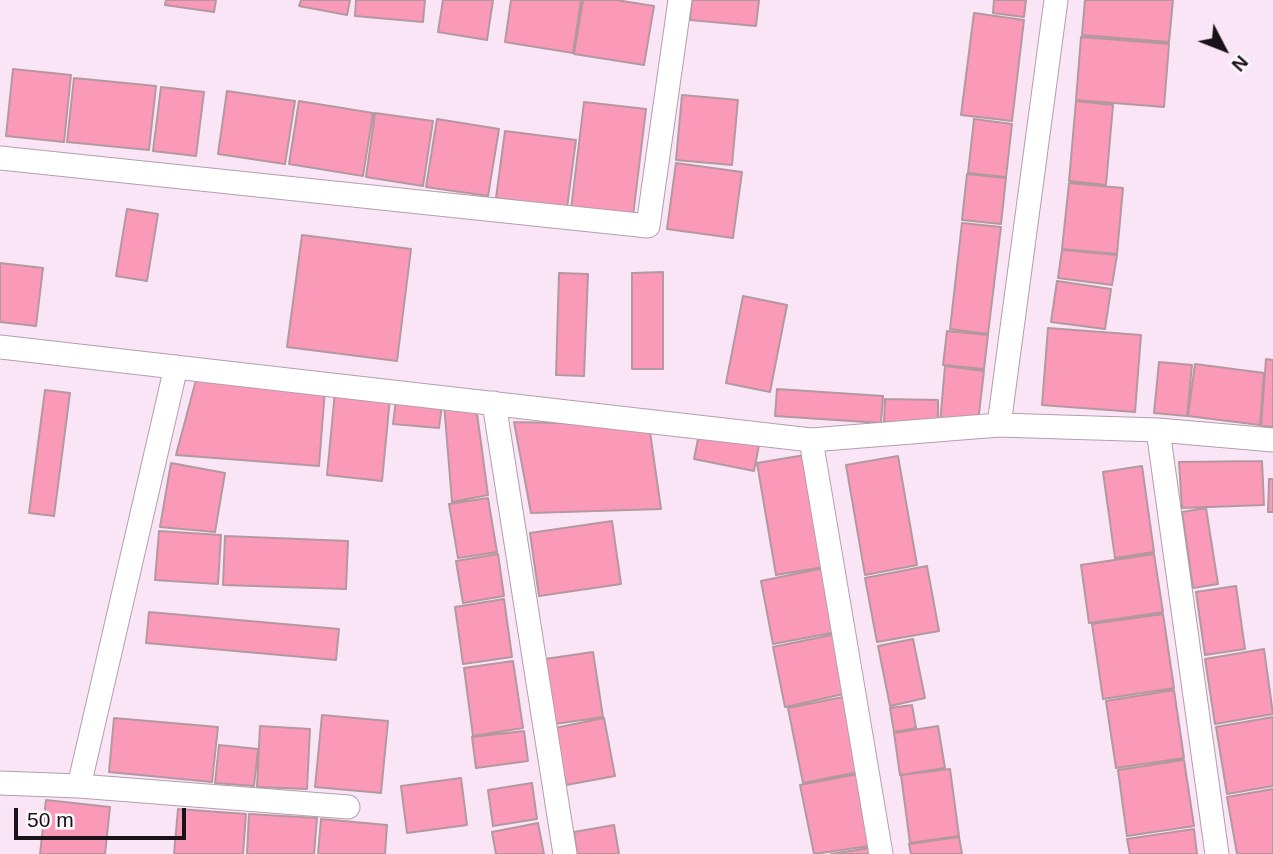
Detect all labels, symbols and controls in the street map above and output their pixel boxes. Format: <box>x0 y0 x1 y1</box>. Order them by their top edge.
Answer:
north arrow <box>1189 14 1259 84</box>
text: N <box>1228 51 1252 76</box>
scale bar <box>18 794 189 838</box>
text: 50 m <box>27 808 74 831</box>

